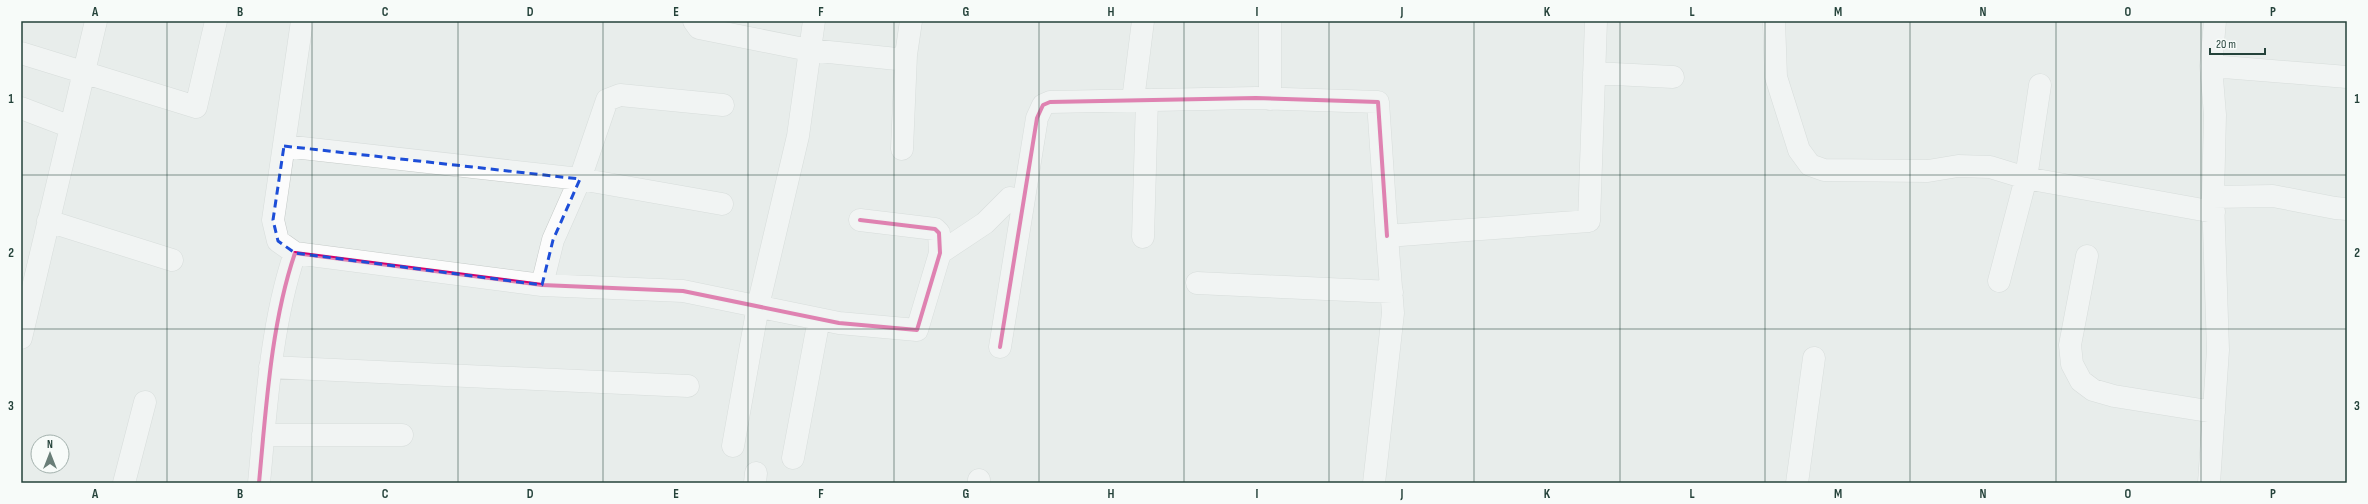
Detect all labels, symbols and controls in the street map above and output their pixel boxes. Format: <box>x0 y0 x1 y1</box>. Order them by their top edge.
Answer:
text: A <box>91 4 99 20</box>
text: B <box>237 4 243 20</box>
text: C <box>382 4 389 20</box>
text: D <box>527 4 534 20</box>
text: E <box>673 4 679 20</box>
text: F <box>818 4 824 20</box>
text: G <box>963 4 970 20</box>
text: H <box>1108 4 1115 20</box>
text: I <box>1256 4 1259 20</box>
text: J <box>1400 4 1404 20</box>
text: K <box>1544 4 1551 20</box>
text: L <box>1689 4 1695 20</box>
text: M <box>1834 4 1842 20</box>
text: N <box>1980 4 1987 20</box>
text: O <box>2125 4 2132 20</box>
text: P <box>2270 4 2276 20</box>
scale bar <box>2210 30 2265 56</box>
text: 20 m <box>2216 37 2236 52</box>
text: 1 <box>8 91 14 107</box>
text: 1 <box>2354 91 2360 107</box>
text: 2 <box>8 245 14 261</box>
text: 2 <box>2354 245 2360 261</box>
text: 3 <box>8 398 14 414</box>
text: 3 <box>2354 398 2360 414</box>
north arrow <box>30 434 70 474</box>
text: N <box>47 438 53 451</box>
text: A <box>91 486 99 502</box>
text: B <box>237 486 243 502</box>
text: C <box>382 486 389 502</box>
text: D <box>527 486 534 502</box>
text: E <box>673 486 679 502</box>
text: F <box>818 486 824 502</box>
text: G <box>963 486 970 502</box>
text: H <box>1108 486 1115 502</box>
text: I <box>1256 486 1259 502</box>
text: J <box>1400 486 1404 502</box>
text: K <box>1544 486 1551 502</box>
text: L <box>1689 486 1695 502</box>
text: M <box>1834 486 1842 502</box>
text: N <box>1980 486 1987 502</box>
text: O <box>2125 486 2132 502</box>
text: P <box>2270 486 2276 502</box>

